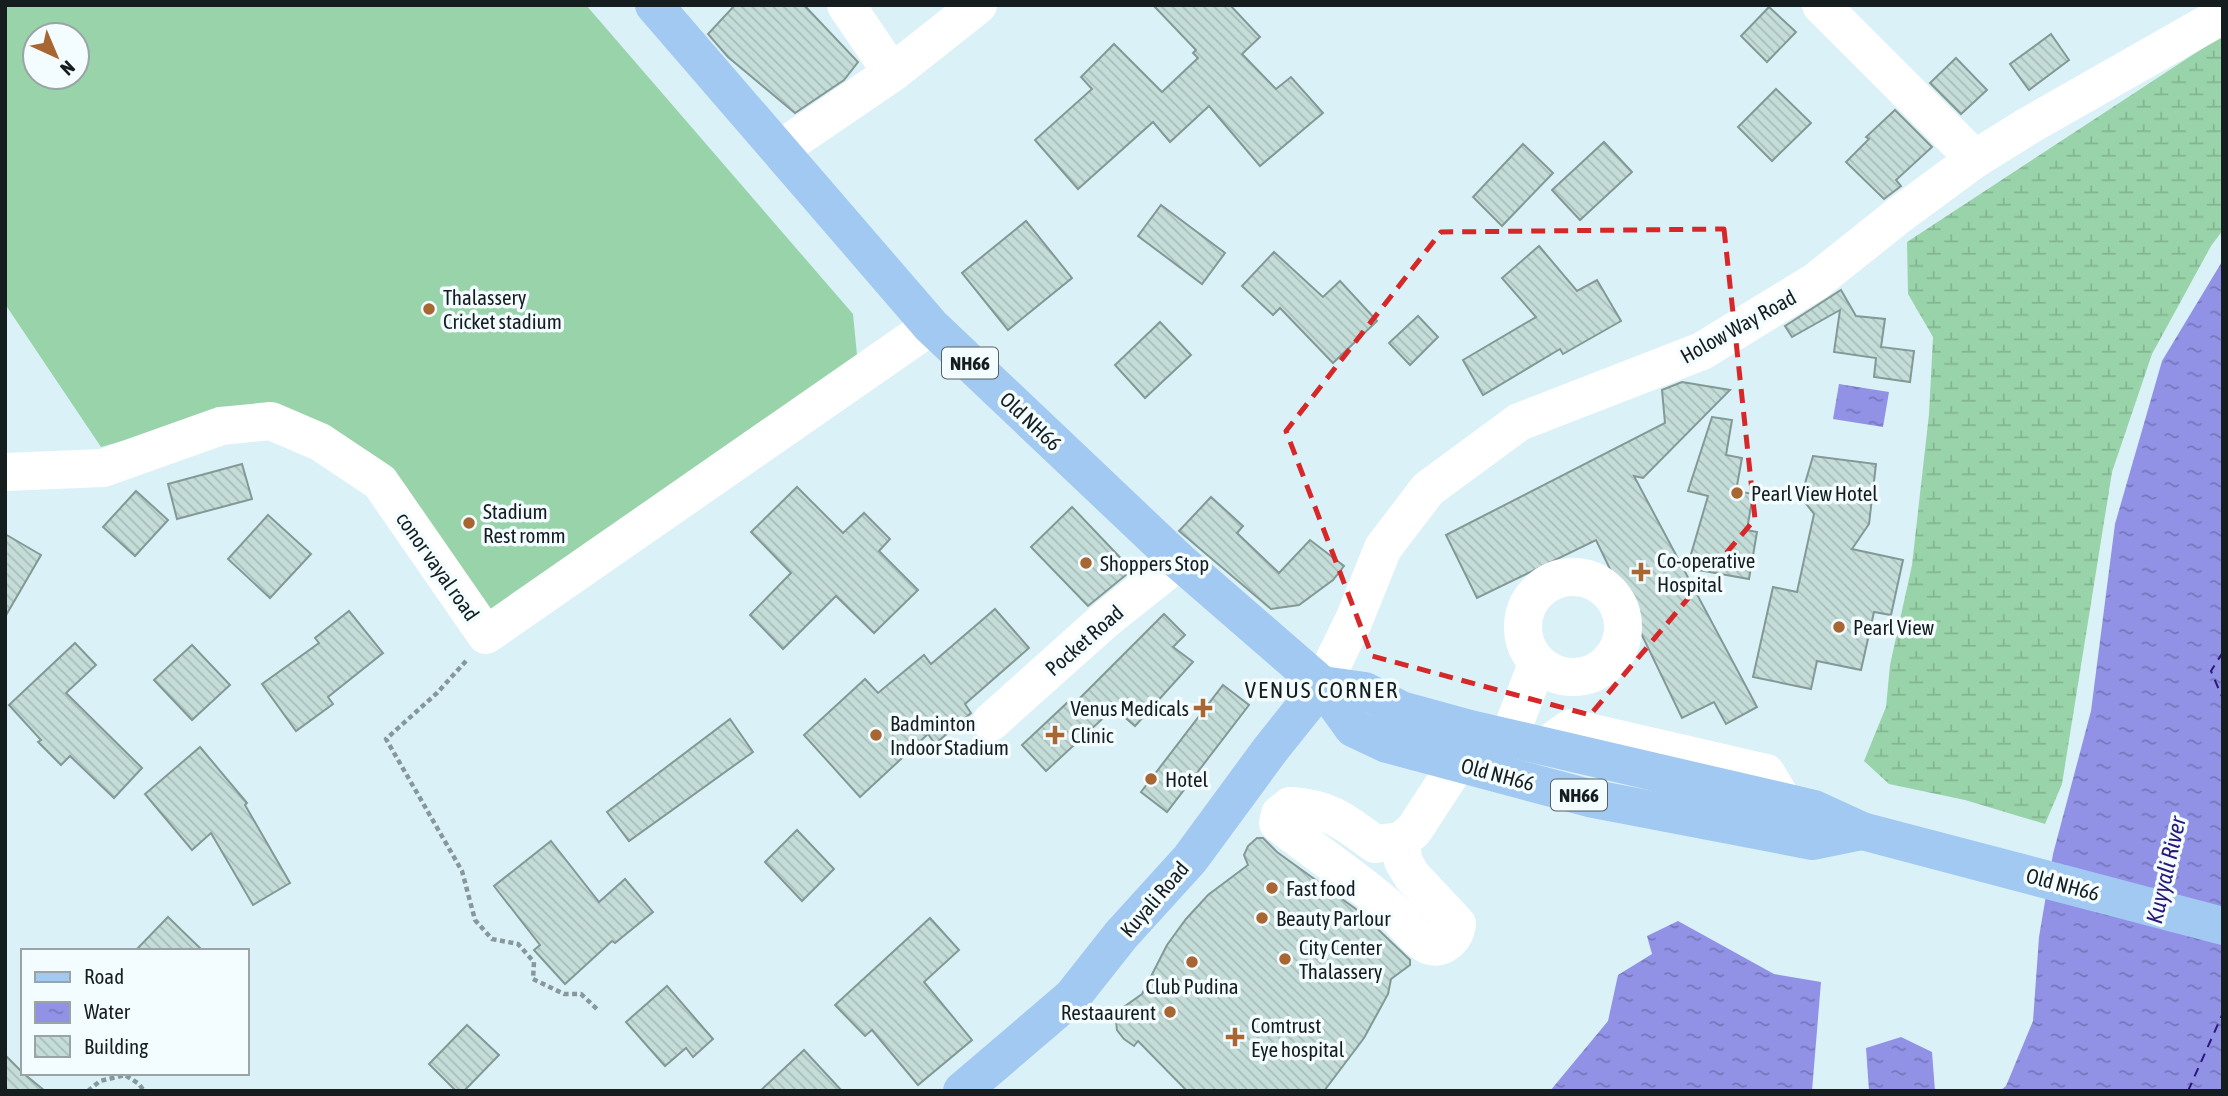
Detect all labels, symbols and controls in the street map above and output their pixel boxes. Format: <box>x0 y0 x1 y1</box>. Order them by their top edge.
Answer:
north arrow <box>21 21 91 91</box>
text: N <box>56 56 79 80</box>
street label: Holow Way Road <box>1676 284 1800 368</box>
place label: Thalassery Cricket stadium <box>443 285 562 333</box>
marker: Thalassery Cricket stadium <box>421 301 437 317</box>
road number: NH66 <box>942 348 998 378</box>
street label: Old NH66 <box>995 387 1067 455</box>
place label: Pearl View Hotel <box>1751 481 1878 505</box>
marker: Pearl View Hotel <box>1729 485 1745 501</box>
place label: Stadium Rest romm <box>483 499 566 547</box>
street label: conor vayal road <box>392 507 484 625</box>
marker: Stadium Rest romm <box>461 515 477 531</box>
place label: Co-operative Hospital <box>1657 548 1755 596</box>
place label: Shoppers Stop <box>1100 551 1209 575</box>
marker: Shoppers Stop <box>1078 555 1094 571</box>
marker: Co-operative Hospital <box>1631 562 1651 582</box>
street label: Pocket Road <box>1040 600 1128 680</box>
place label: Pearl View <box>1853 615 1934 639</box>
marker: Pearl View <box>1831 619 1847 635</box>
district label: VENUS CORNER <box>1245 677 1399 703</box>
place label: Venus Medicals <box>1070 696 1189 720</box>
marker: Venus Medicals <box>1195 700 1211 716</box>
place label: Badminton Indoor Stadium <box>890 711 1009 759</box>
place label: Clinic <box>1071 723 1114 747</box>
marker: Clinic <box>1045 725 1065 745</box>
marker: Badminton Indoor Stadium <box>868 727 884 743</box>
street label: Old NH66 <box>1459 753 1537 795</box>
place label: Hotel <box>1165 767 1208 791</box>
marker: Hotel <box>1143 771 1159 787</box>
road number: NH66 <box>1551 780 1607 810</box>
water label: Kuyyali River <box>2141 813 2191 926</box>
street label: Kuyali Road <box>1115 856 1193 942</box>
street label: Old NH66 <box>2024 863 2102 905</box>
place label: Fast food <box>1286 876 1356 900</box>
marker: Fast food <box>1264 880 1280 896</box>
place label: Beauty Parlour <box>1276 906 1391 930</box>
marker: Beauty Parlour <box>1254 910 1270 926</box>
place label: City Center Thalassery <box>1299 935 1383 983</box>
legend <box>21 949 248 1075</box>
marker: City Center Thalassery <box>1277 951 1293 967</box>
marker: Club Pudina <box>1184 954 1200 970</box>
text: Road <box>84 964 124 988</box>
place label: Club Pudina <box>1145 974 1239 998</box>
text: Water <box>84 999 131 1023</box>
place label: Restaaurent <box>1061 1000 1156 1024</box>
marker: Restaaurent <box>1162 1004 1178 1020</box>
place label: Comtrust Eye hospital <box>1251 1013 1345 1061</box>
marker: Comtrust Eye hospital <box>1225 1027 1245 1047</box>
text: Building <box>84 1034 148 1058</box>

